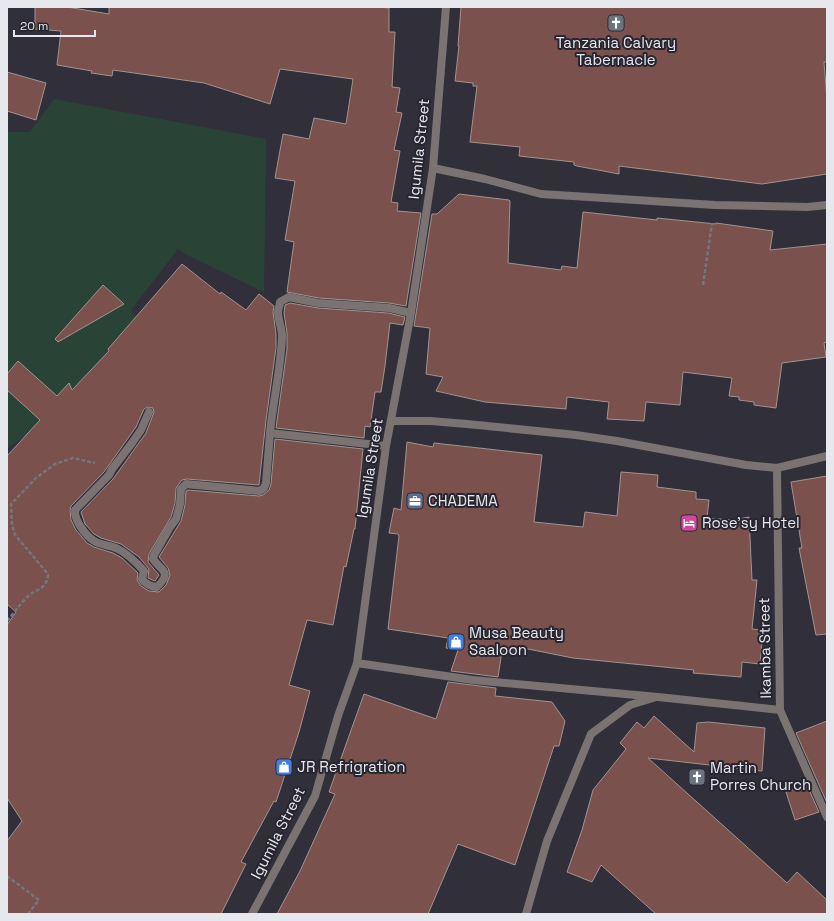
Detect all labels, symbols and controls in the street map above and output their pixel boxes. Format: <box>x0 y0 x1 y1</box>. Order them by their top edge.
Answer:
scale bar <box>14 12 95 38</box>
church icon: Tanzania Calvary Tabernacle <box>606 13 626 33</box>
text: 20 m <box>20 18 48 34</box>
place label: Tanzania Calvary Tabernacle <box>556 33 676 69</box>
street label: Igumila Street <box>404 98 433 200</box>
street label: Igumila Street <box>352 416 387 519</box>
office icon: CHADEMA <box>405 491 425 511</box>
place label: CHADEMA <box>428 491 498 510</box>
hotel icon: Rose'sy Hotel <box>679 513 699 533</box>
place label: Rose'sy Hotel <box>702 513 800 532</box>
street label: Ikamba Street <box>754 597 775 699</box>
place label: Musa Beauty Saaloon <box>469 623 564 659</box>
shop icon: Musa Beauty Saaloon <box>446 632 466 652</box>
shop icon: JR Refrigration <box>274 757 294 777</box>
place label: JR Refrigration <box>297 757 405 776</box>
place label: Martin Porres Church <box>710 758 811 794</box>
church icon: Martin Porres Church <box>687 767 707 787</box>
street label: Igumila Street <box>246 783 309 882</box>

